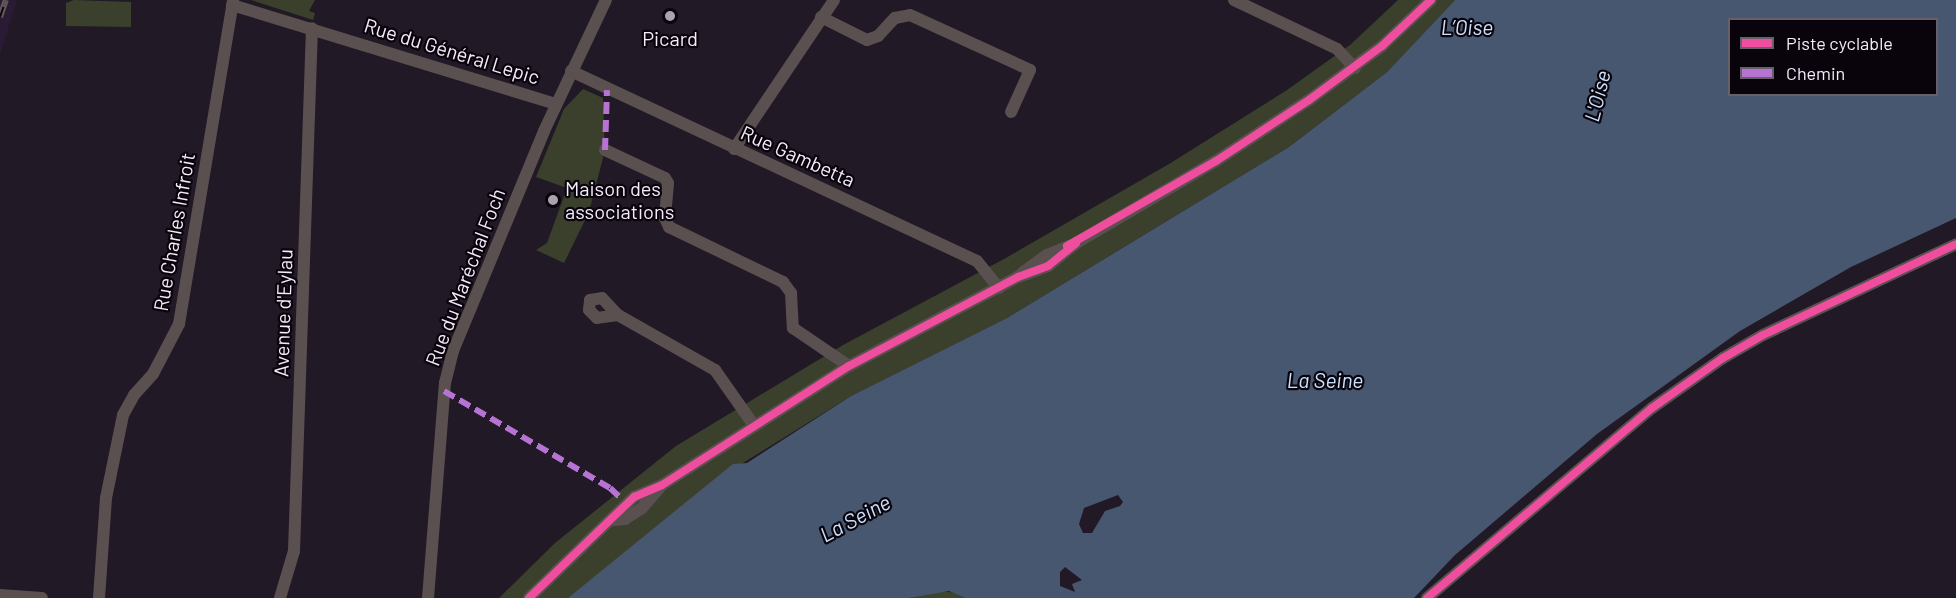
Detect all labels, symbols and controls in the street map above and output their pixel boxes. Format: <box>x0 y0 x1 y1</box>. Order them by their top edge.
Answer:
marker: Picard <box>663 9 677 23</box>
street label: Rue du Général Lepic <box>361 13 543 89</box>
water label: L’Oise <box>1441 14 1493 40</box>
legend <box>1728 18 1938 96</box>
place label: Picard <box>642 26 698 50</box>
text: Piste cyclable <box>1786 32 1893 54</box>
text: Chemin <box>1786 62 1845 84</box>
water label: L'Oise <box>1578 68 1616 124</box>
street label: Rue Gambetta <box>737 120 859 192</box>
street label: Rue Charles Infroit <box>148 151 200 313</box>
place label: Maison des associations <box>565 176 674 223</box>
street label: Rue du Maréchal Foch <box>420 185 510 369</box>
marker: Maison des associations <box>546 193 560 207</box>
street label: Avenue d'Eylau <box>269 249 297 377</box>
water label: La Seine <box>1287 367 1363 393</box>
water label: La Seine <box>815 489 895 547</box>

